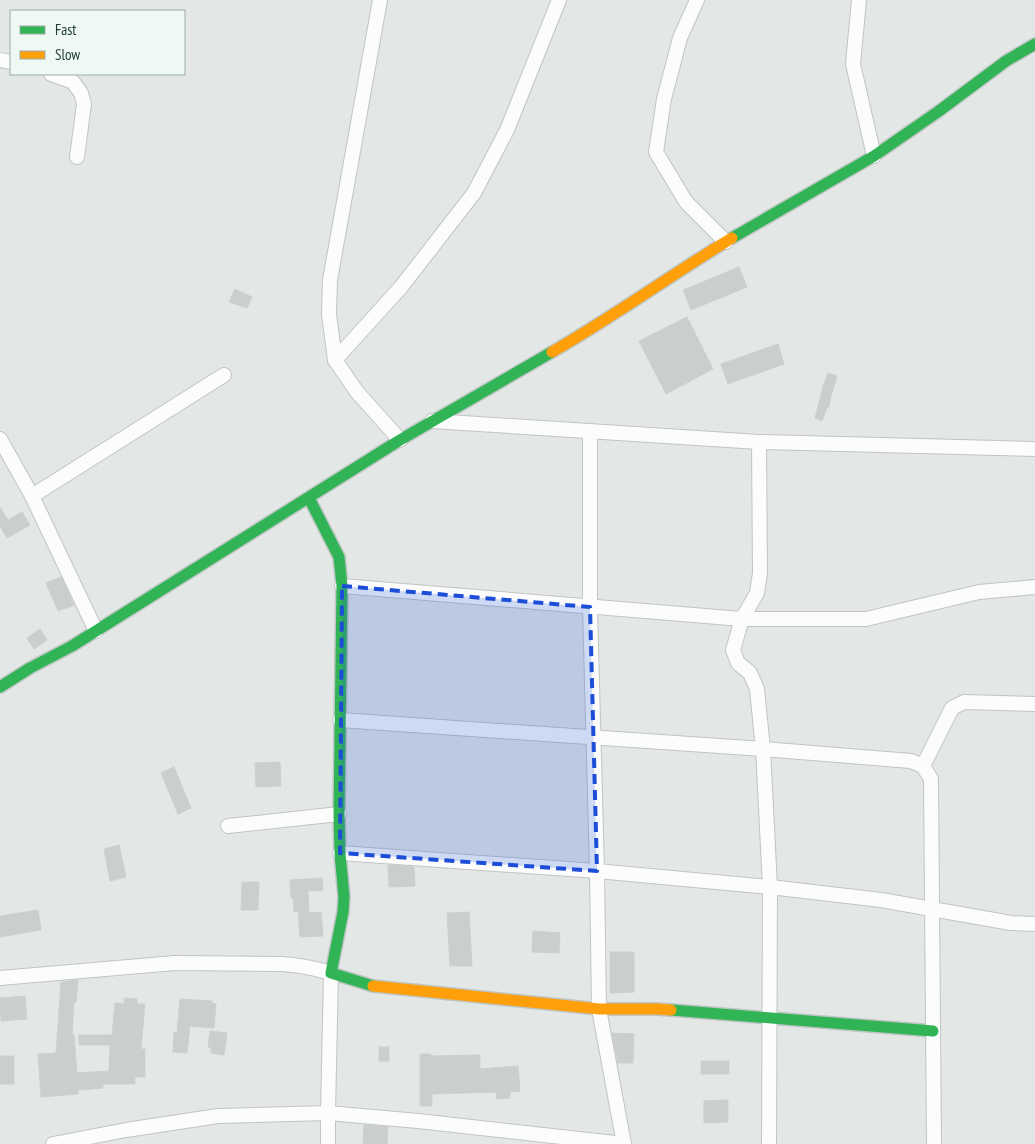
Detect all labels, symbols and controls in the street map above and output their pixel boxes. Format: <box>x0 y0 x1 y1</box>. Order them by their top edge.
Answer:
legend <box>10 10 185 75</box>
text: Fast <box>55 20 76 39</box>
text: Slow <box>55 45 80 64</box>

